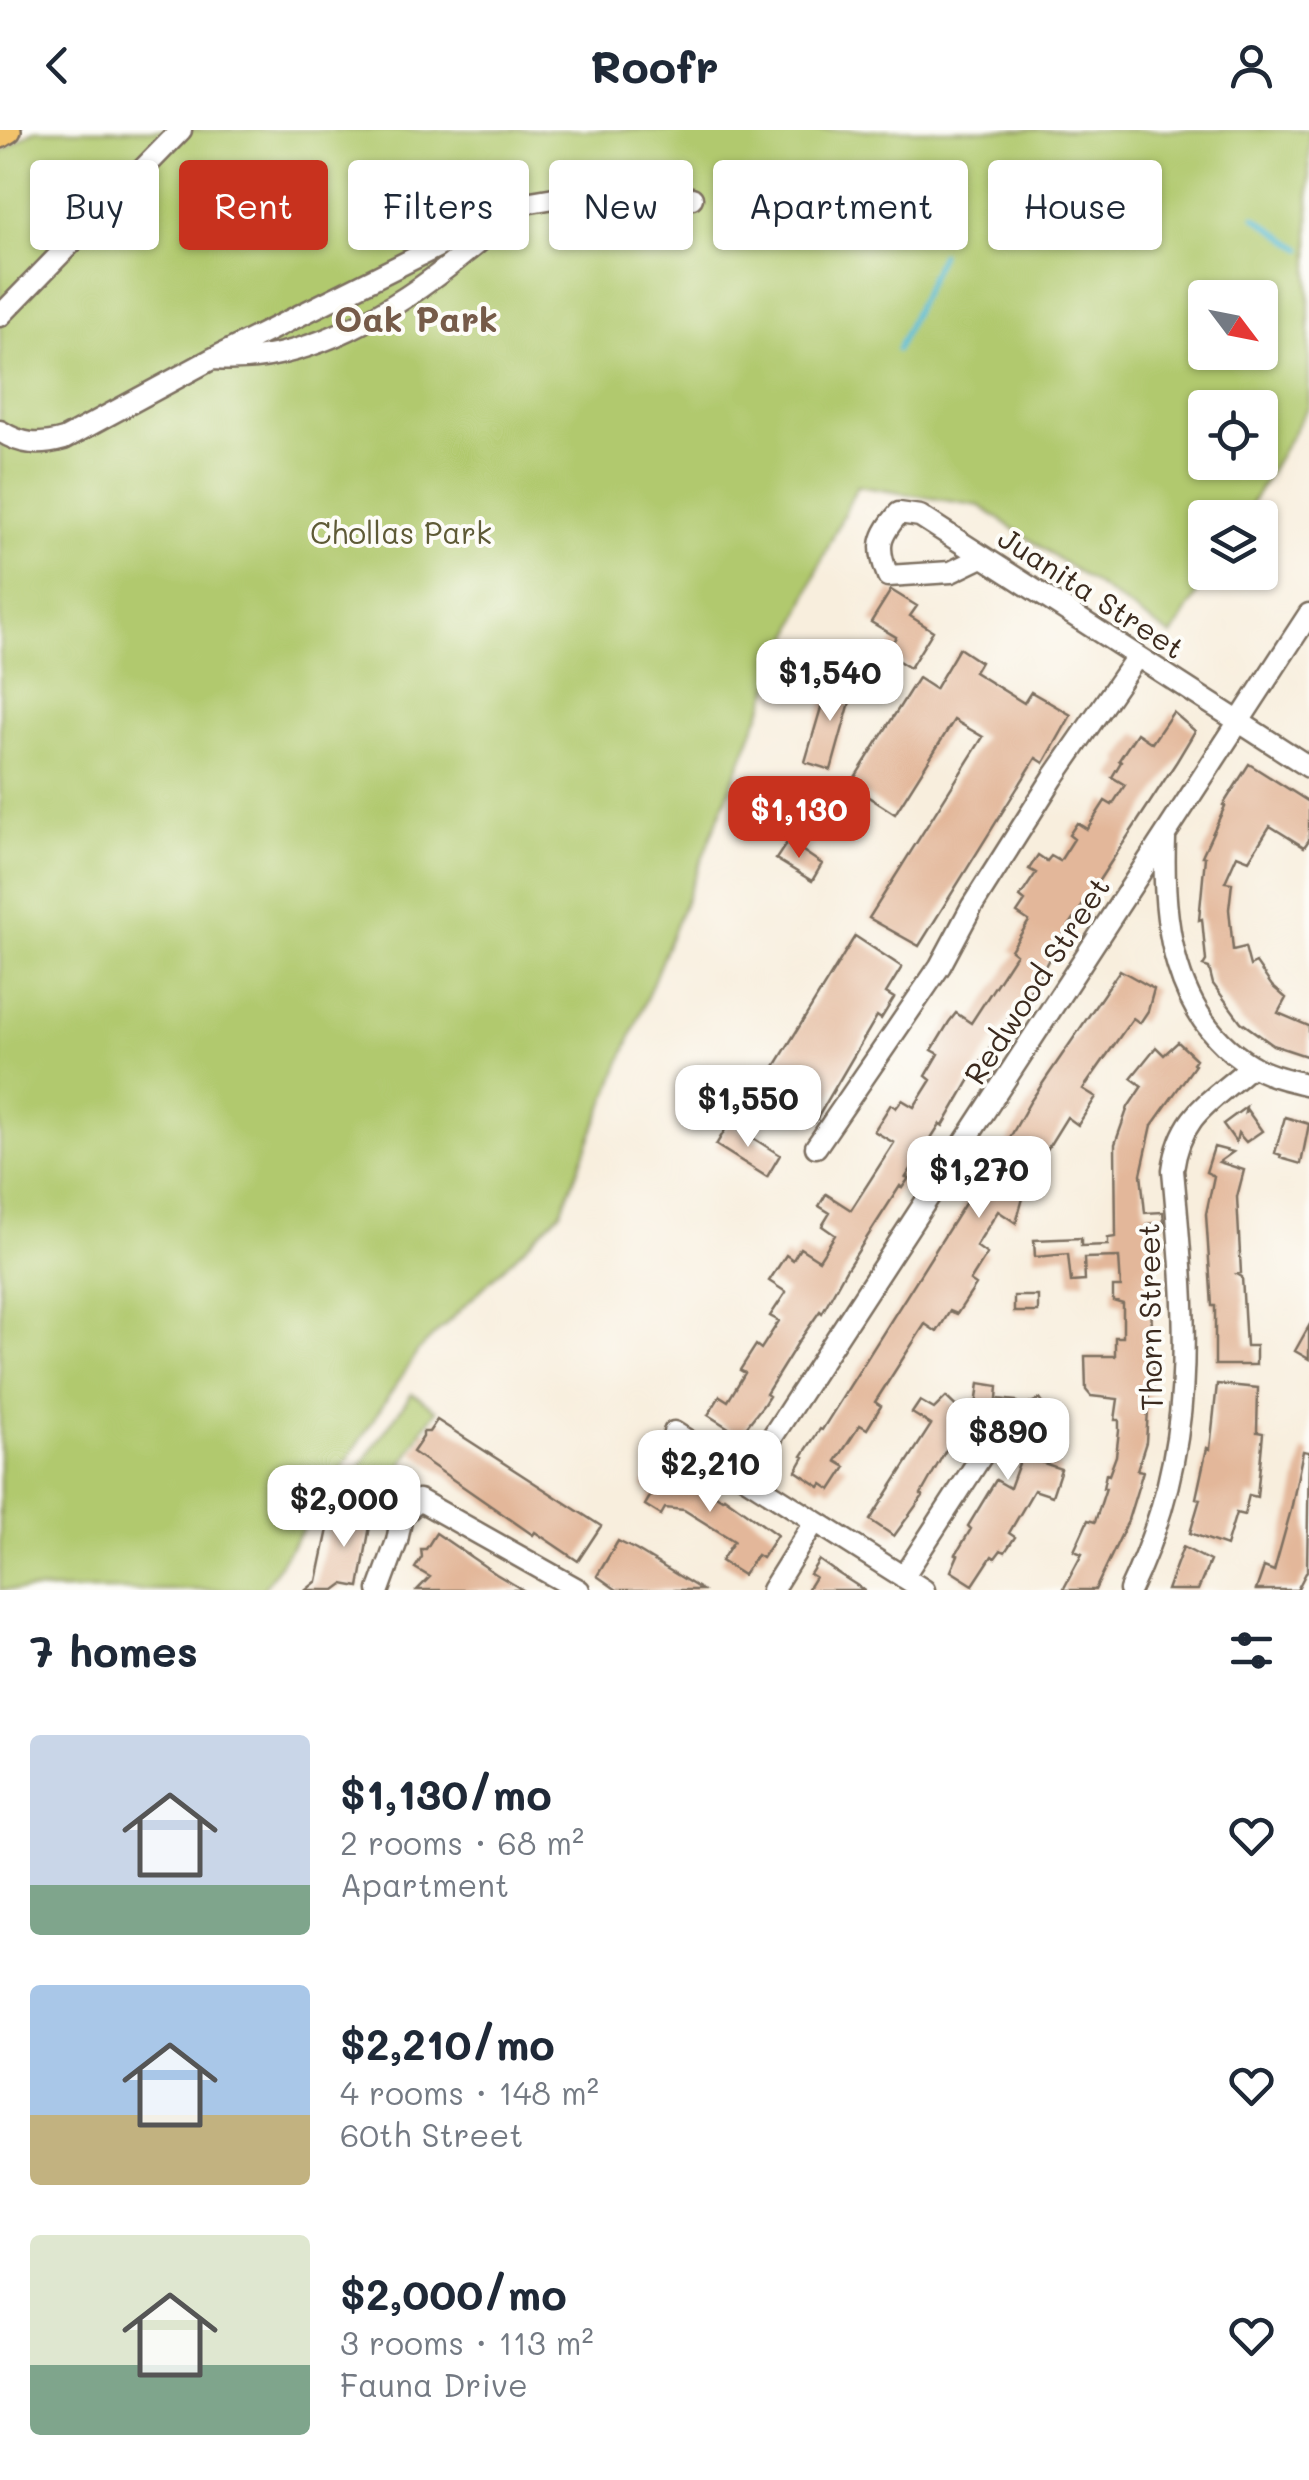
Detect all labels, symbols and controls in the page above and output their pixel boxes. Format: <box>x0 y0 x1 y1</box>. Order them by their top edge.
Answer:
text: Roofr <box>590 36 719 94</box>
icon: back <box>30 38 85 93</box>
icon: person <box>1224 38 1279 93</box>
chip: Buy <box>30 160 159 250</box>
chip: Rent <box>179 160 328 250</box>
chip: Filters <box>348 160 529 250</box>
chip: New <box>549 160 693 250</box>
chip: Apartment <box>713 160 968 250</box>
chip: House <box>988 160 1162 250</box>
north arrow <box>1188 280 1278 370</box>
map controls <box>1188 280 1278 590</box>
district label: Oak Park <box>334 295 498 341</box>
button: locate <box>1188 390 1278 480</box>
button: layers <box>1188 500 1278 590</box>
park label: Chollas Park <box>310 512 492 552</box>
street label: Juanita Street <box>991 517 1193 667</box>
pin: $1,540 <box>749 639 911 724</box>
text: $1,540 <box>778 650 882 692</box>
pin: $1,130 <box>718 776 880 861</box>
text: $1,130 <box>750 787 848 829</box>
street label: Redwood Street <box>954 869 1118 1091</box>
pin: $1,550 <box>667 1065 829 1150</box>
text: $1,550 <box>697 1076 799 1118</box>
pin: $1,270 <box>898 1136 1060 1221</box>
text: $1,270 <box>929 1147 1029 1189</box>
street label: Thorn Street <box>1127 1223 1171 1411</box>
pin: $890 <box>949 1398 1067 1483</box>
text: $890 <box>968 1409 1048 1451</box>
pin: $2,210 <box>629 1430 791 1515</box>
text: $2,210 <box>660 1441 760 1483</box>
pin: $2,000 <box>263 1465 425 1550</box>
text: $2,000 <box>289 1476 399 1518</box>
text: 7 homes <box>30 1623 198 1678</box>
icon: filters <box>1224 1623 1279 1678</box>
text: $1,130/mo <box>340 1766 552 1821</box>
icon: home <box>110 1775 230 1895</box>
icon: heart <box>1224 1808 1279 1863</box>
text: 2 rooms · 68 m² <box>340 1821 584 1863</box>
text: Apartment <box>340 1863 509 1905</box>
text: $2,210/mo <box>340 2016 555 2071</box>
icon: home <box>110 2025 230 2145</box>
icon: heart <box>1224 2058 1279 2113</box>
text: 4 rooms · 148 m² <box>340 2071 599 2113</box>
text: 60th Street <box>340 2113 523 2155</box>
text: $2,000/mo <box>340 2266 567 2321</box>
icon: home <box>110 2275 230 2395</box>
icon: heart <box>1224 2308 1279 2363</box>
text: 3 rooms · 113 m² <box>340 2321 594 2363</box>
text: Fauna Drive <box>340 2363 528 2405</box>

